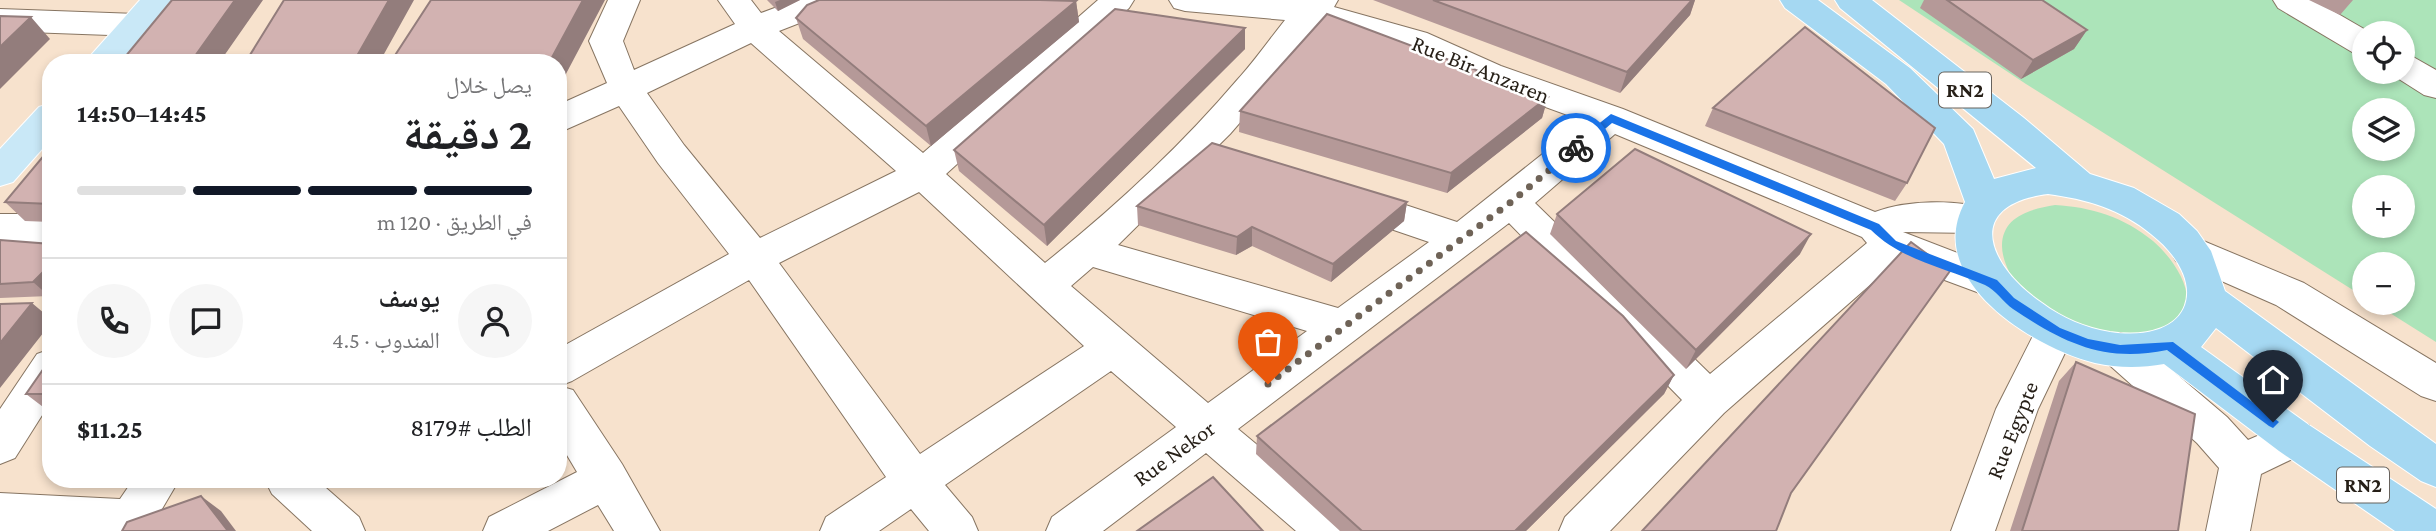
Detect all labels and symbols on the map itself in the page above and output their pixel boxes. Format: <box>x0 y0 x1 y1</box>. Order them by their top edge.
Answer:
street label: Rue Bir Anzaren <box>1408 30 1554 108</box>
road number: RN2 <box>1939 72 1991 108</box>
courier <box>1541 113 1611 183</box>
pin <box>1238 312 1298 384</box>
pin <box>2243 350 2303 422</box>
street label: Rue Egypte <box>1981 377 2043 483</box>
street label: Rue Nekor <box>1128 415 1220 491</box>
road number: RN2 <box>2337 468 2389 503</box>

